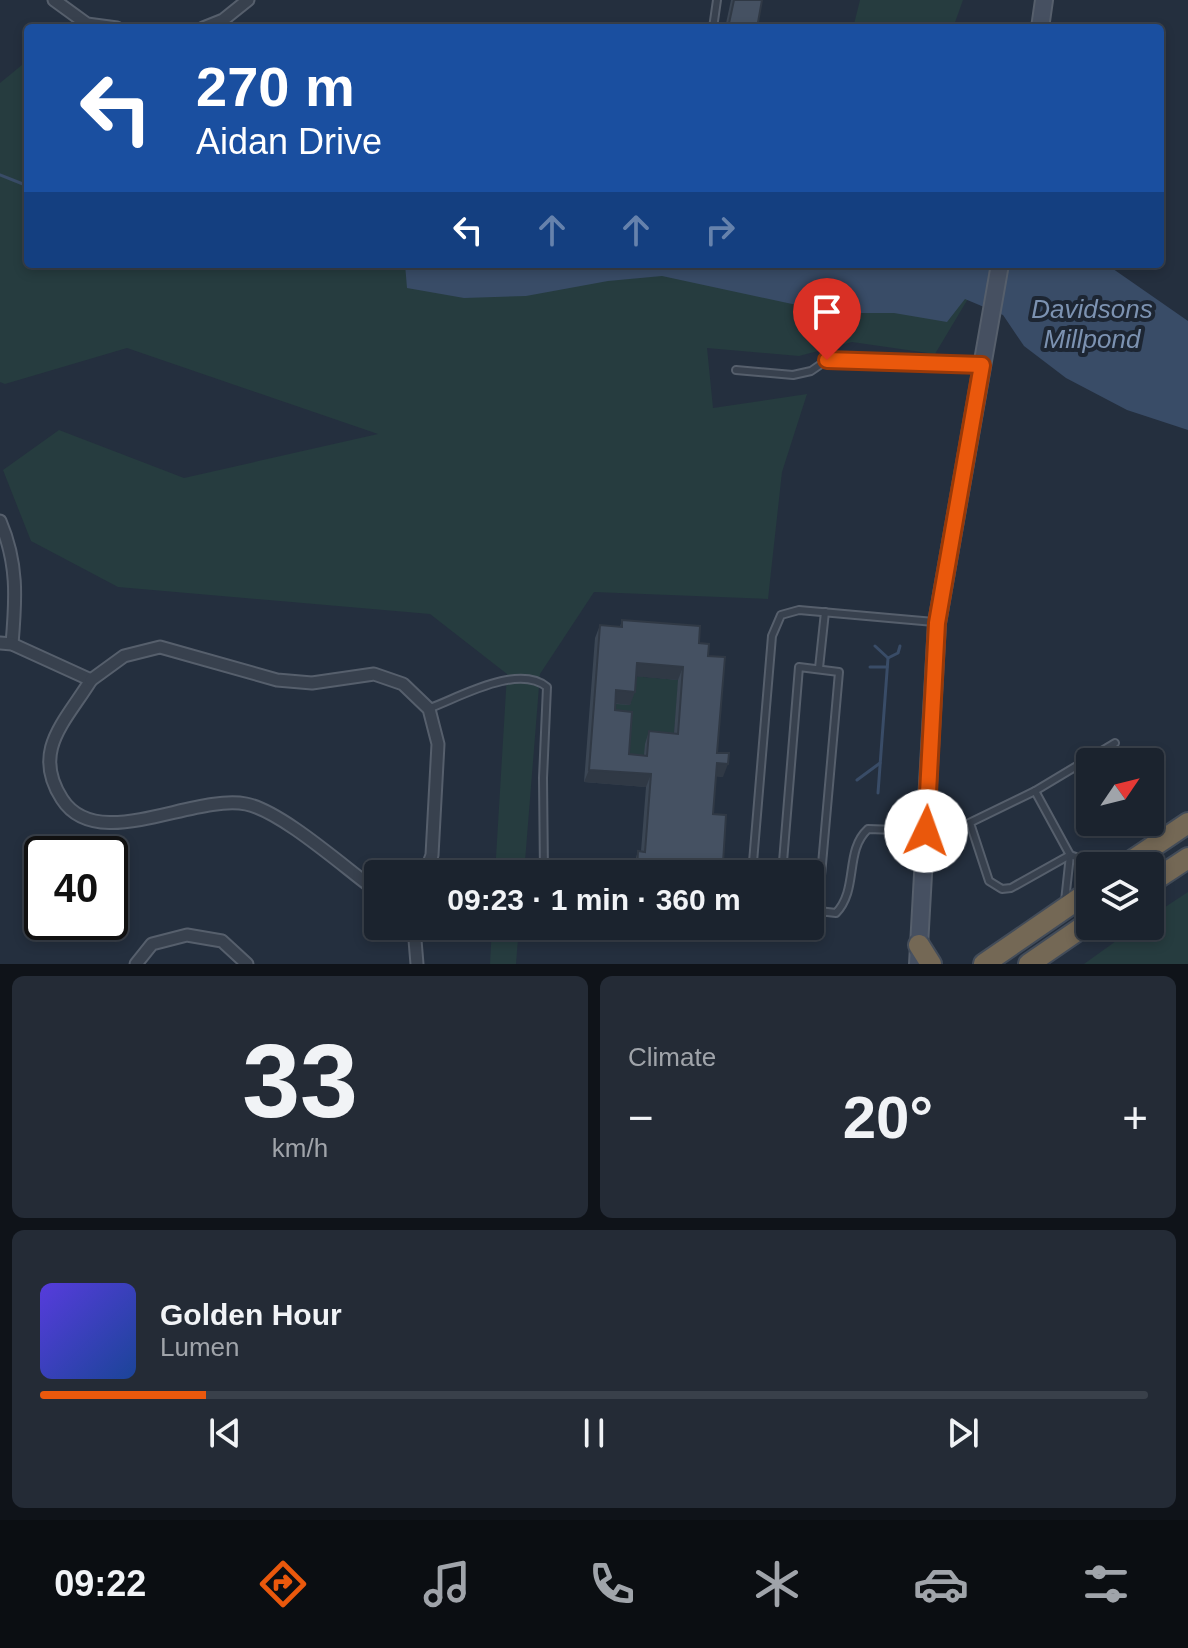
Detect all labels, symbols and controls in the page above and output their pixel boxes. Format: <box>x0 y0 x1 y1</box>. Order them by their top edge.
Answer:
text: 270 m <box>196 55 355 118</box>
icon: left <box>64 56 168 160</box>
text: Aidan Drive <box>196 121 382 162</box>
icon: left <box>446 208 490 252</box>
icon: ahead <box>530 208 574 252</box>
icon: ahead <box>614 208 658 252</box>
icon: right <box>698 208 742 252</box>
pin <box>793 278 861 360</box>
icon: arrive <box>805 290 849 334</box>
water label: Davidsons Millpond <box>1031 294 1153 354</box>
north arrow <box>1076 748 1164 836</box>
map controls <box>1076 748 1164 940</box>
position arrow <box>884 789 968 873</box>
speed limit sign: 40 <box>24 836 128 940</box>
button: layers <box>1076 852 1164 940</box>
text: 09:23 · 1 min · 360 m <box>447 883 741 916</box>
text: 33 <box>242 1023 358 1139</box>
text: Climate <box>628 1042 716 1072</box>
text: 20° <box>843 1084 933 1151</box>
text: − <box>628 1093 654 1142</box>
text: + <box>1122 1093 1148 1142</box>
text: km/h <box>272 1133 328 1163</box>
text: Golden Hour <box>160 1298 342 1331</box>
text: Lumen <box>160 1332 240 1362</box>
icon: previous <box>203 1411 247 1455</box>
icon: pause <box>572 1411 616 1455</box>
icon: next <box>941 1411 985 1455</box>
icon: directions <box>255 1556 311 1612</box>
icon: music <box>419 1556 475 1612</box>
icon: phone <box>584 1556 640 1612</box>
icon: climate <box>749 1556 805 1612</box>
icon: car <box>913 1556 969 1612</box>
icon: filters <box>1078 1556 1134 1612</box>
text: 09:22 <box>54 1563 146 1604</box>

